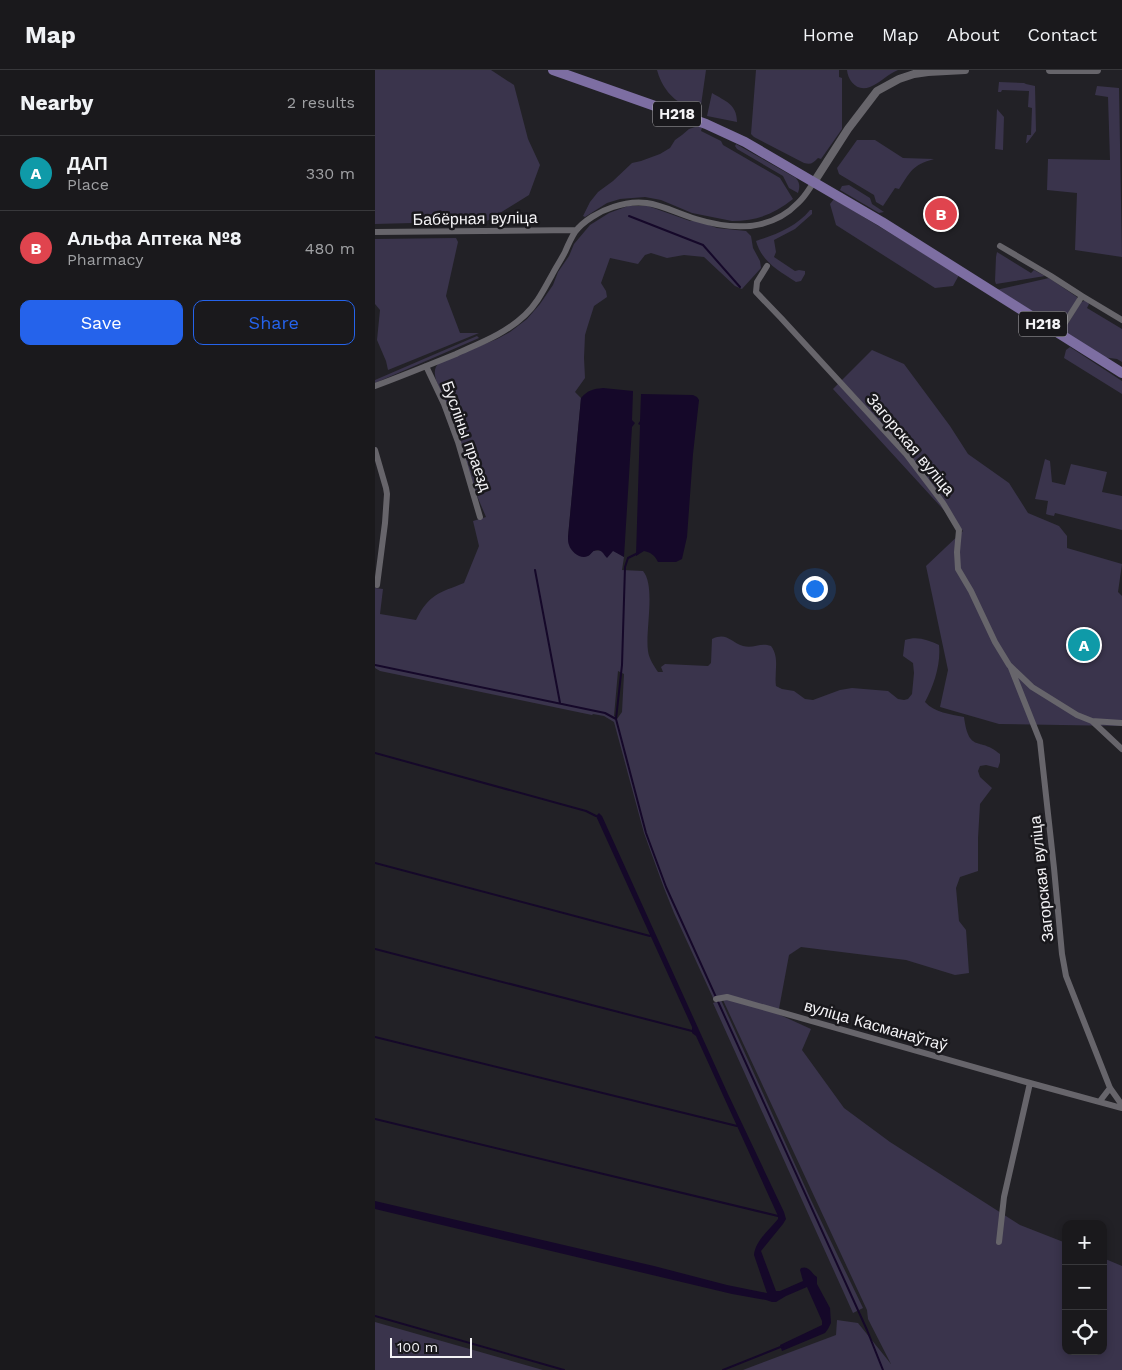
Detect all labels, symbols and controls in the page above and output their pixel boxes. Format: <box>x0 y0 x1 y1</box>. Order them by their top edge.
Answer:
text: Map <box>25 21 76 49</box>
text: Home <box>803 24 854 45</box>
text: Map <box>882 24 919 45</box>
text: About <box>947 24 999 45</box>
text: Contact <box>1027 24 1097 45</box>
text: Nearby <box>20 90 93 115</box>
text: 2 results <box>287 93 355 112</box>
road number: Н218 <box>653 102 701 126</box>
text: ДАП <box>67 152 108 175</box>
text: A <box>31 164 41 183</box>
text: 330 m <box>306 164 355 183</box>
text: Place <box>67 175 109 194</box>
pin: B <box>925 195 957 233</box>
street label: Бабёрная вуліца <box>412 208 538 229</box>
text: Альфа Аптека №8 <box>67 227 242 250</box>
text: B <box>31 239 41 258</box>
text: 480 m <box>305 239 355 258</box>
text: Pharmacy <box>67 250 143 269</box>
button: Save <box>20 300 183 345</box>
button: Share <box>193 300 355 345</box>
road number: Н218 <box>1019 312 1067 336</box>
street label: Бусліны праезд <box>438 378 496 495</box>
street label: Загорская вуліца <box>863 390 959 499</box>
your location <box>802 576 828 602</box>
pin: A <box>1068 626 1100 664</box>
street label: Загорская вуліца <box>1025 815 1058 943</box>
street label: вуліца Касманаўтаў <box>802 996 950 1055</box>
map controls <box>1062 1220 1107 1355</box>
button: + <box>1062 1220 1107 1265</box>
button: − <box>1062 1265 1107 1310</box>
button: locate <box>1062 1310 1107 1355</box>
scale bar <box>390 1335 473 1358</box>
text: 100 m <box>397 1339 438 1355</box>

